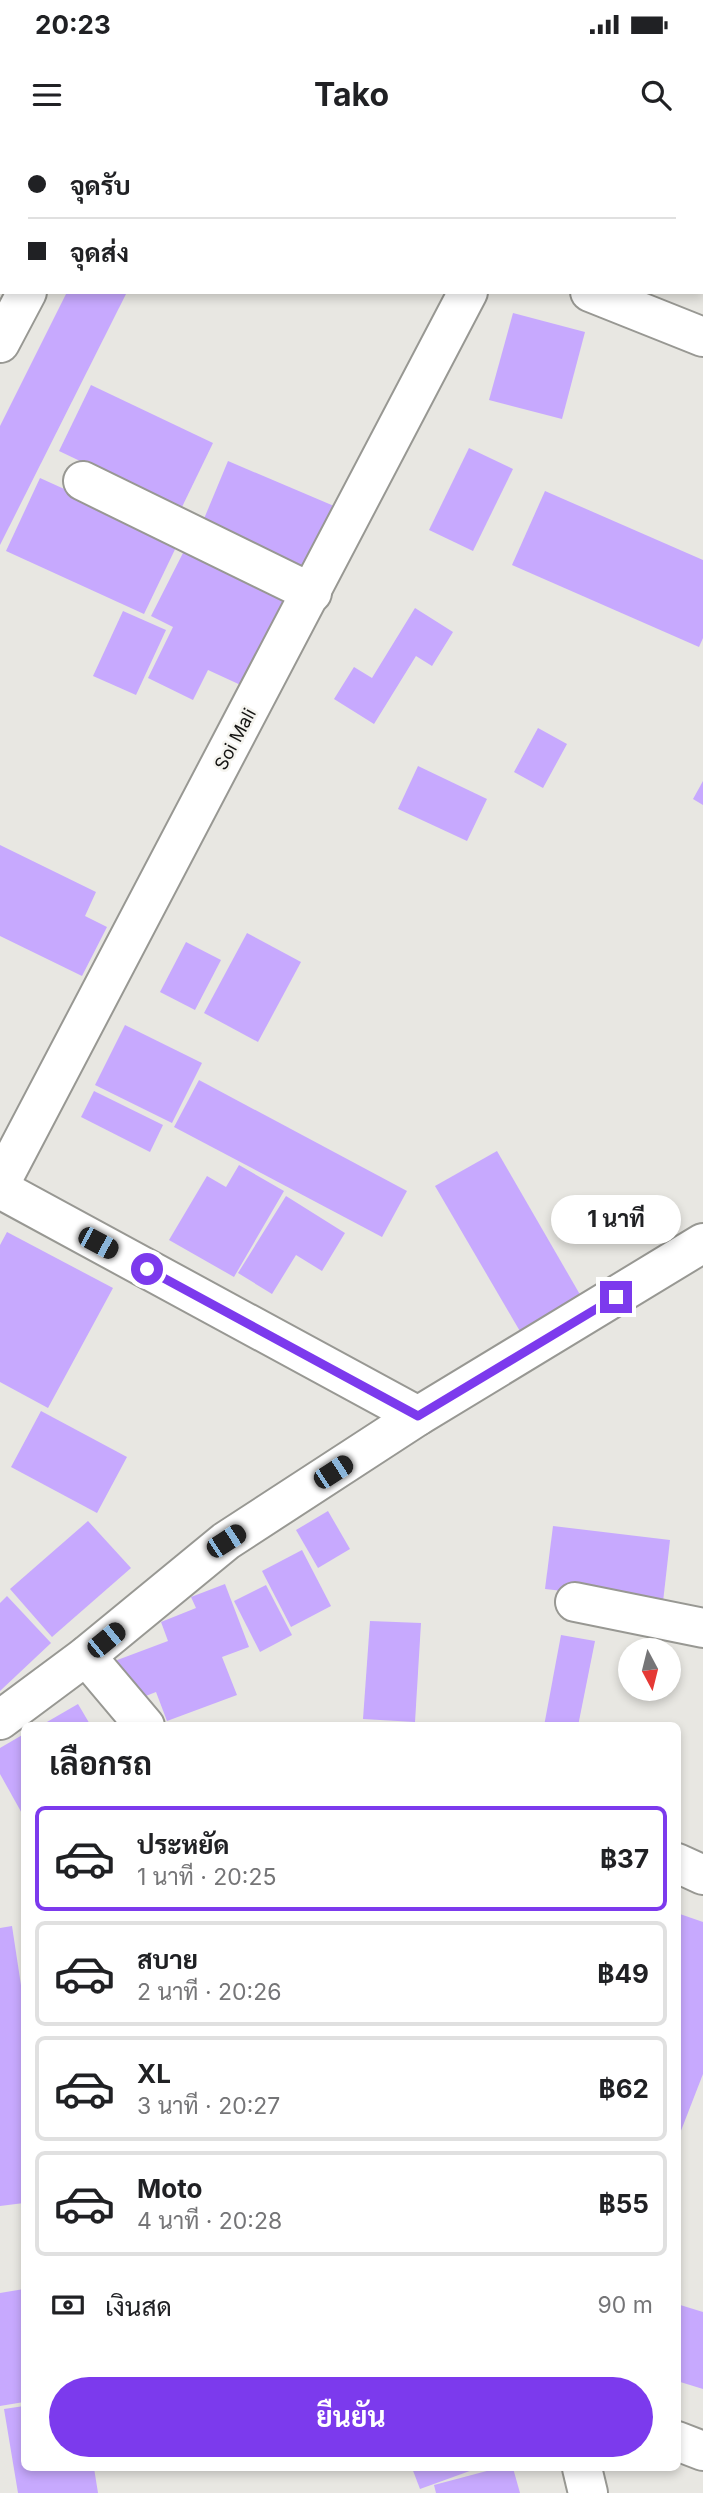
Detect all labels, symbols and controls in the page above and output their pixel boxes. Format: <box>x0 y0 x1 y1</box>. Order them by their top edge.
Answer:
text: 20:23 <box>35 9 111 40</box>
text: Tako <box>314 75 389 114</box>
icon: menu <box>28 76 66 114</box>
icon: search <box>637 76 675 114</box>
text: จุดรับ <box>70 170 131 201</box>
text: จุดส่ง <box>70 237 129 268</box>
street label: Soi Mali <box>210 705 260 773</box>
callout: 1 นาที <box>551 1196 681 1244</box>
text: 1 นาที <box>587 1205 645 1233</box>
car <box>75 1224 122 1262</box>
route start <box>131 1253 163 1285</box>
route end <box>600 1281 632 1313</box>
car <box>310 1452 357 1492</box>
car <box>203 1521 250 1561</box>
car <box>84 1619 129 1661</box>
north arrow <box>618 1638 681 1701</box>
map controls <box>618 1638 681 1701</box>
text: เลือกรถ <box>49 1744 152 1783</box>
icon: car <box>53 1827 116 1890</box>
text: ประหยัด <box>137 1829 230 1860</box>
text: ฿37 <box>600 1843 649 1874</box>
text: 1 นาที · 20:25 <box>137 1863 276 1891</box>
icon: car <box>53 1942 116 2005</box>
text: สบาย <box>137 1944 198 1975</box>
text: ฿49 <box>597 1958 649 1989</box>
text: 2 นาที · 20:26 <box>137 1978 281 2006</box>
icon: car <box>53 2057 116 2120</box>
text: XL <box>137 2058 171 2089</box>
text: ฿62 <box>599 2073 649 2104</box>
text: 3 นาที · 20:27 <box>137 2092 280 2120</box>
icon: car <box>53 2172 116 2235</box>
text: Moto <box>137 2173 202 2204</box>
text: ฿55 <box>599 2188 649 2219</box>
text: 4 นาที · 20:28 <box>137 2207 282 2235</box>
icon: cash <box>49 2286 87 2324</box>
text: เงินสด <box>105 2291 172 2322</box>
text: 90 m <box>598 2291 653 2319</box>
button: ยืนยัน <box>49 2377 653 2457</box>

